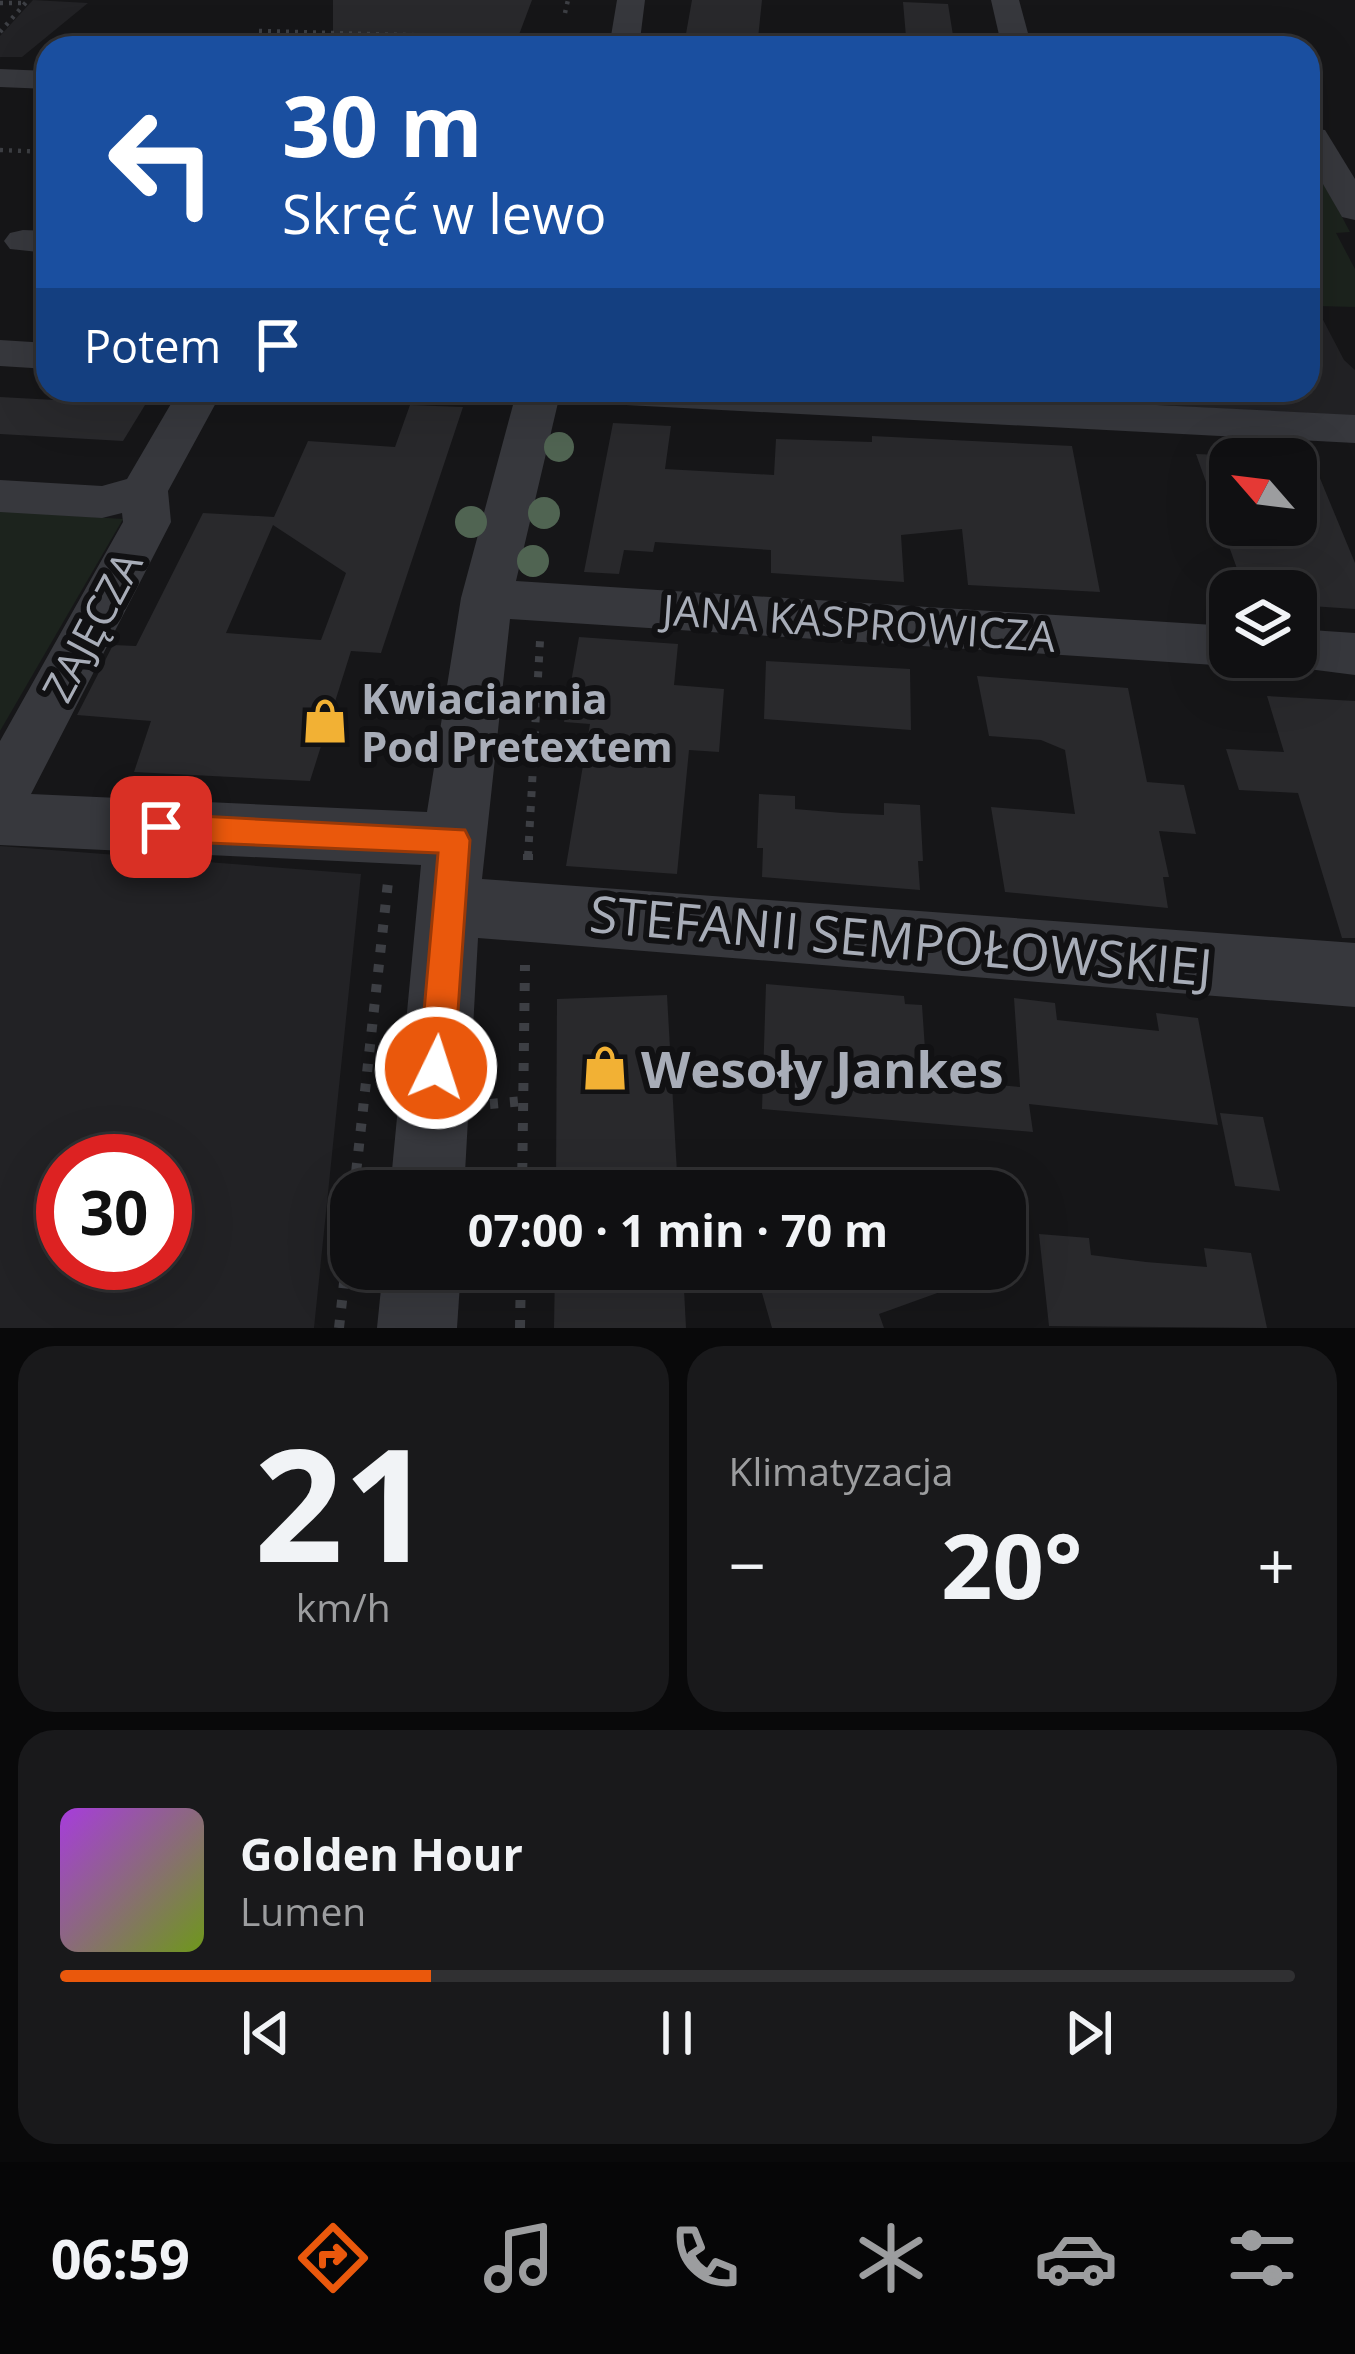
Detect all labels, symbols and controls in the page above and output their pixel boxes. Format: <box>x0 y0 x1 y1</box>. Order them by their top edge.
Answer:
text: 30 m <box>282 67 482 182</box>
icon: left <box>84 84 240 240</box>
text: Skręć w lewo <box>282 176 606 250</box>
icon: arrive <box>245 312 311 378</box>
text: Potem <box>84 315 221 376</box>
north arrow <box>1209 438 1317 546</box>
map controls <box>1209 438 1317 678</box>
street label: ZAJĘCZA <box>28 541 154 711</box>
button: layers <box>1209 570 1317 678</box>
street label: JANA KASPROWICZA <box>657 580 1058 664</box>
place label: Kwiaciarnia Pod Pretextem <box>361 669 673 774</box>
shop icon: Kwiaciarnia Pod Pretextem <box>300 696 350 746</box>
pin <box>110 776 212 878</box>
icon: arrive <box>128 794 194 860</box>
street label: STEFANII SEMPOŁOWSKIEJ <box>587 877 1215 1001</box>
position arrow <box>373 1005 499 1131</box>
place label: Wesoły Jankes <box>641 1033 1004 1103</box>
shop icon: Wesoły Jankes <box>580 1043 630 1093</box>
speed limit sign: 30 <box>36 1134 192 1290</box>
text: 07:00 · 1 min · 70 m <box>468 1199 888 1260</box>
text: 21 <box>254 1395 432 1608</box>
text: Klimatyzacja <box>729 1444 953 1497</box>
text: 20° <box>941 1503 1082 1625</box>
text: − <box>729 1519 766 1609</box>
text: + <box>1257 1519 1295 1609</box>
text: km/h <box>296 1580 391 1633</box>
text: Golden Hour <box>240 1823 523 1884</box>
text: Lumen <box>240 1884 366 1937</box>
icon: previous <box>233 2000 299 2066</box>
icon: pause <box>644 2000 710 2066</box>
icon: next <box>1056 2000 1122 2066</box>
icon: directions <box>291 2216 375 2300</box>
icon: music <box>477 2216 561 2300</box>
icon: phone <box>663 2216 747 2300</box>
icon: climate <box>849 2216 933 2300</box>
icon: car <box>1034 2216 1118 2300</box>
icon: filters <box>1220 2216 1304 2300</box>
text: 06:59 <box>51 2221 190 2295</box>

